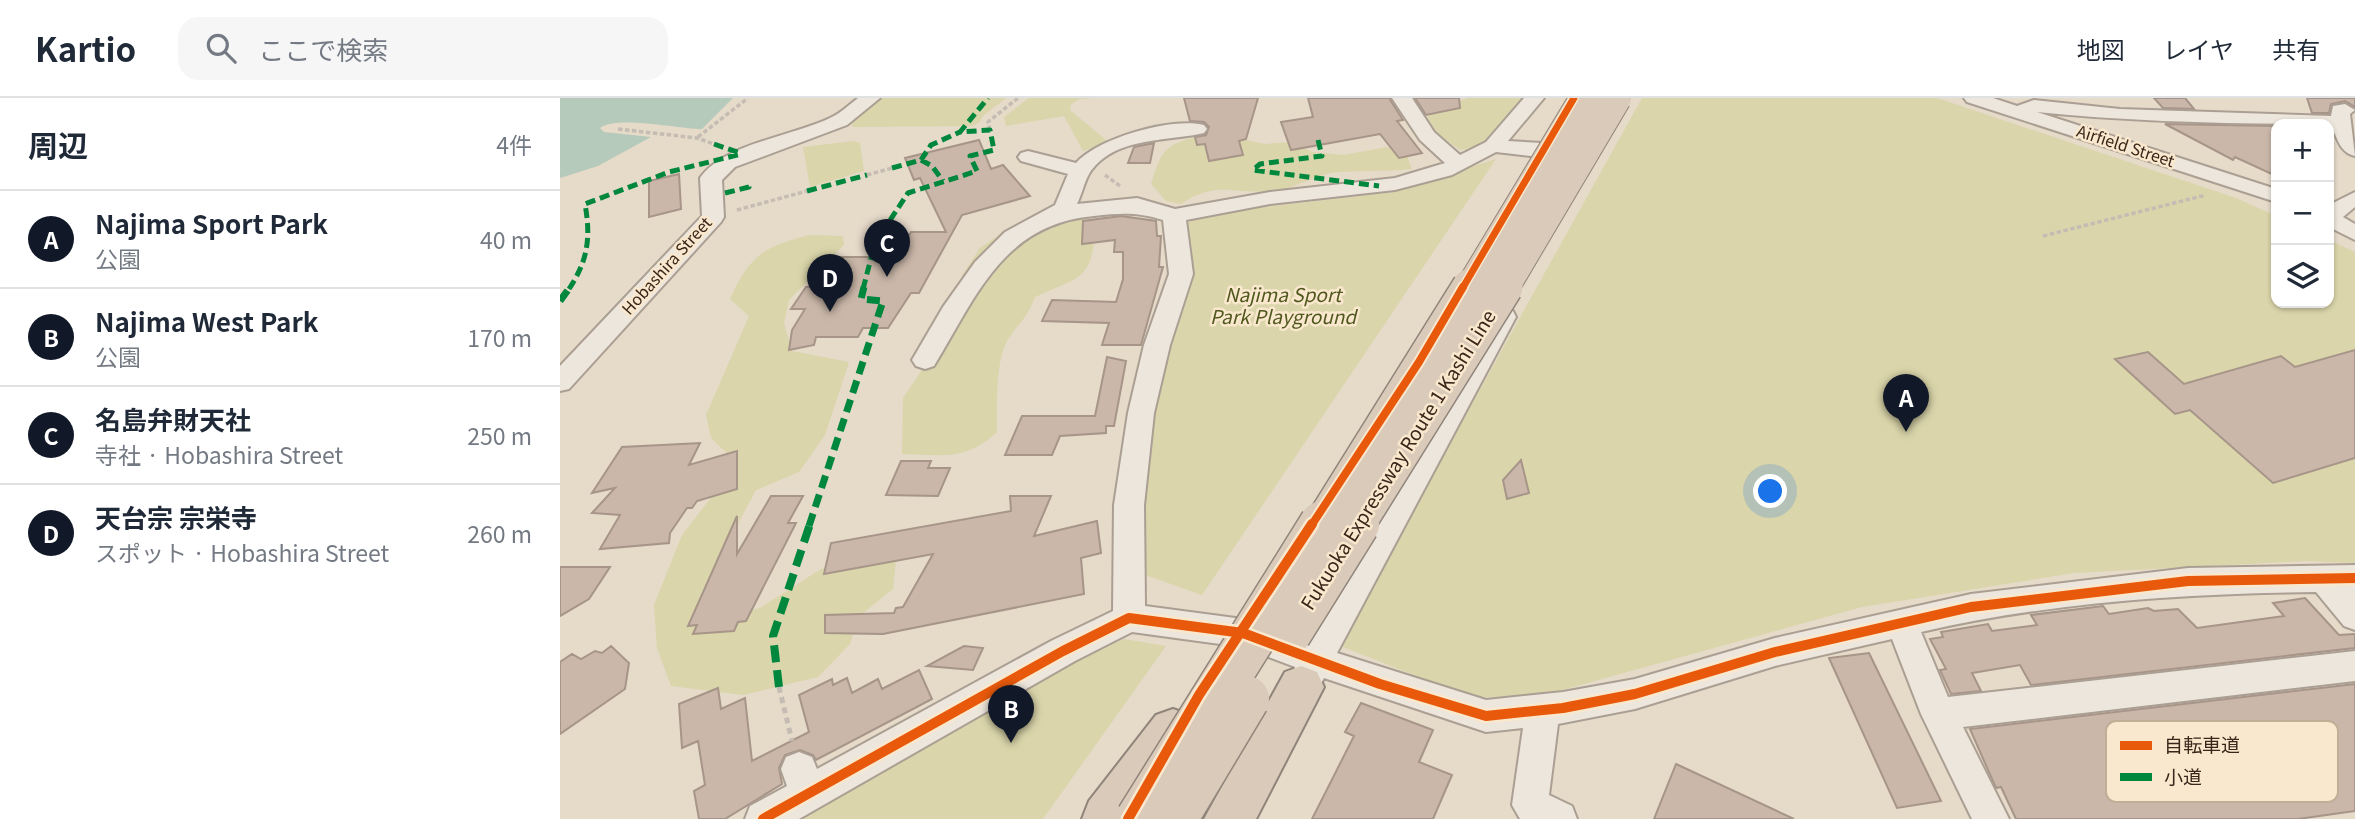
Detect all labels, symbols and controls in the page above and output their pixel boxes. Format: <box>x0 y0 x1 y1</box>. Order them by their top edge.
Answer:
search box <box>178 17 668 80</box>
text: Kartio <box>35 24 136 72</box>
icon: search <box>202 29 240 67</box>
text: ここで検索 <box>258 30 388 67</box>
text: 地図 <box>2077 31 2125 66</box>
text: レイヤ <box>2163 31 2234 66</box>
text: 共有 <box>2272 31 2320 66</box>
street label: Airfield Street <box>2074 118 2178 172</box>
map controls <box>2271 119 2334 308</box>
button: + <box>2271 119 2334 182</box>
text: 周辺 <box>28 122 88 166</box>
text: 4件 <box>496 127 532 161</box>
button: − <box>2271 182 2334 245</box>
text: Najima Sport Park <box>95 204 328 241</box>
street label: Hobashira Street <box>615 211 717 319</box>
pin: C <box>864 219 910 277</box>
text: A <box>44 222 58 256</box>
text: 40 m <box>480 222 532 256</box>
text: 公園 <box>95 241 141 275</box>
button: layers <box>2271 245 2334 308</box>
pin: D <box>807 254 853 312</box>
park label: Najima Sport Park Playground <box>1210 280 1358 329</box>
text: Najima West Park <box>95 302 318 339</box>
street label: Fukuoka Expressway Route 1 Kashi Line <box>1293 304 1501 614</box>
text: B <box>43 320 59 354</box>
text: 170 m <box>467 320 532 354</box>
text: 公園 <box>95 339 141 373</box>
pin: A <box>1883 374 1929 432</box>
text: 名島弁財天社 <box>95 400 251 437</box>
text: C <box>43 418 59 452</box>
text: 250 m <box>467 418 532 452</box>
text: 寺社 · Hobashira Street <box>95 437 343 471</box>
your location <box>1753 474 1787 508</box>
text: 天台宗 宗栄寺 <box>95 498 257 535</box>
text: D <box>43 516 59 550</box>
text: 260 m <box>467 516 532 550</box>
text: スポット · Hobashira Street <box>95 535 389 569</box>
pin: B <box>988 685 1034 743</box>
legend <box>2106 721 2338 802</box>
text: 自転車道 <box>2164 730 2240 757</box>
text: 小道 <box>2164 762 2202 789</box>

